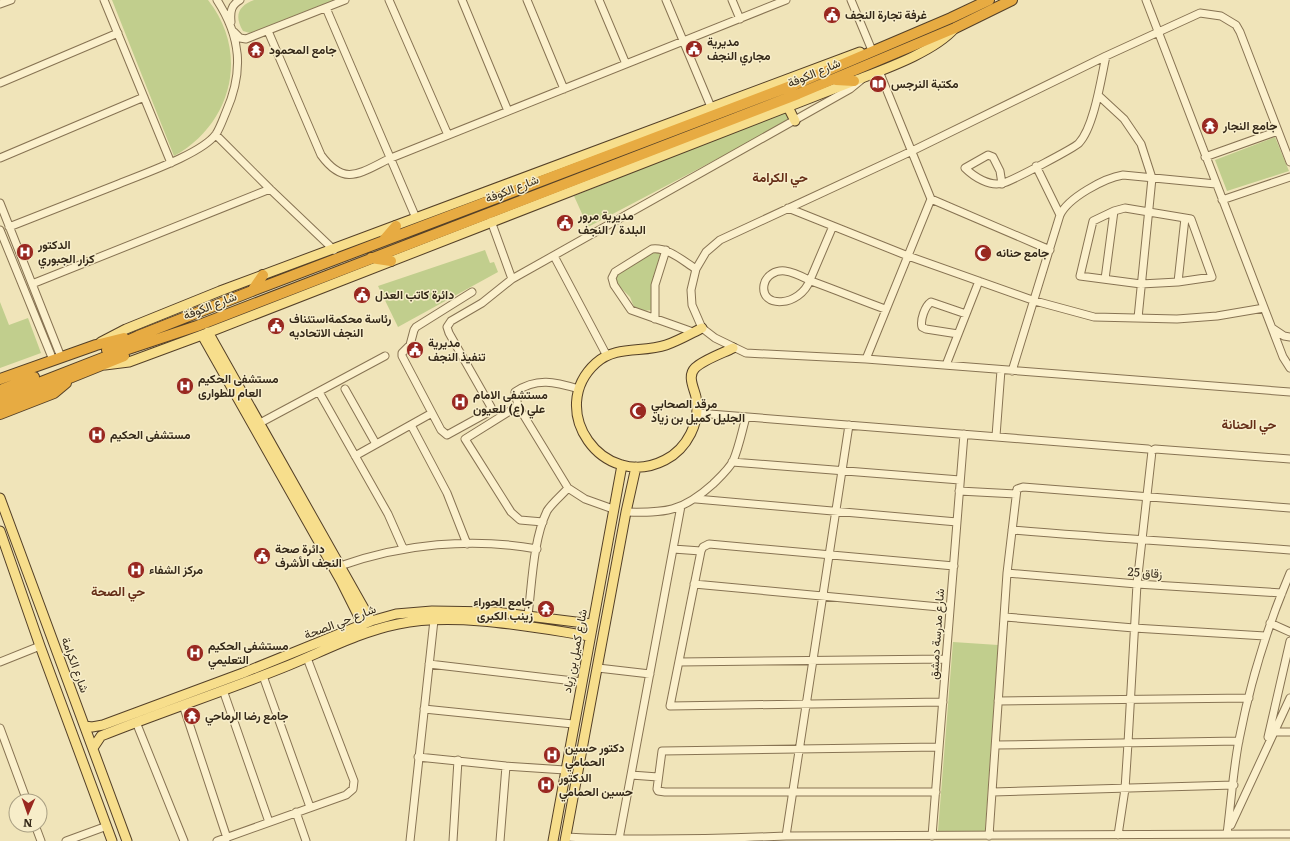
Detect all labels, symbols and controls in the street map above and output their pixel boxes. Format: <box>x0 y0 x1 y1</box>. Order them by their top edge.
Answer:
public building icon: غرفة تجارة النجف <box>822 5 842 25</box>
place label: غرفة تجارة النجف <box>845 5 927 23</box>
place label: مديرية مجاري النجف <box>707 32 771 66</box>
public building icon: مديرية مجاري النجف <box>684 39 704 59</box>
temple icon: جامع المحمود <box>246 40 266 60</box>
place label: جامع المحمود <box>269 40 337 58</box>
street label: شارع الكوفة <box>784 53 843 92</box>
library icon: مكتبة النرجس <box>868 74 888 94</box>
place label: مكتبة النرجس <box>891 74 959 92</box>
temple icon: جامع النجار <box>1200 116 1220 136</box>
place label: جامع النجار <box>1222 116 1277 134</box>
district label: حي الكرامة <box>752 167 808 188</box>
street label: شارع الكوفة <box>482 170 541 207</box>
place label: مديرية مرور البلدة / النجف <box>577 206 646 238</box>
public building icon: مديرية مرور البلدة / النجف <box>555 213 575 233</box>
place label: الدكتور كرار الجبوري <box>37 235 95 269</box>
hospital icon: الدكتور كرار الجبوري <box>15 242 35 262</box>
mosque icon: جامع حنانه <box>973 243 993 263</box>
place label: جامع حنانه <box>996 243 1049 261</box>
public building icon: دائرة كاتب العدل <box>352 285 372 305</box>
place label: دائرة كاتب العدل <box>375 285 454 303</box>
street label: شارع الكوفة <box>180 287 239 324</box>
place label: رئاسة محكمةاستئناف النجف الاتحاديه <box>289 309 391 341</box>
public building icon: رئاسة محكمةاستئناف النجف الاتحاديه <box>266 316 286 336</box>
place label: مديرية تنفيذ النجف <box>428 333 486 365</box>
public building icon: مديرية تنفيذ النجف <box>405 340 425 360</box>
place label: مستشفى الحكيم العام للطوارى <box>198 369 279 401</box>
hospital icon: مستشفى الحكيم العام للطوارى <box>175 376 195 396</box>
place label: مستشفى الامام علي (ع) للعيون <box>473 385 548 419</box>
hospital icon: مستشفى الامام علي (ع) للعيون <box>450 392 470 412</box>
place label: مرقد الصحابي الجليل كميل بن زياد <box>651 394 745 426</box>
mosque icon: مرقد الصحابي الجليل كميل بن زياد <box>628 401 648 421</box>
district label: حي الحنانة <box>1222 414 1277 435</box>
hospital icon: مستشفى الحكيم <box>87 425 107 445</box>
place label: مستشفى الحكيم <box>110 425 191 443</box>
place label: دائرة صحة النجف الأشرف <box>275 539 342 571</box>
public building icon: دائرة صحة النجف الأشرف <box>252 546 272 566</box>
hospital icon: مركز الشفاء <box>126 560 146 580</box>
place label: مركز الشفاء <box>149 560 204 578</box>
street label: زقاق 25 <box>1127 562 1163 582</box>
district label: حي الصحة <box>91 581 145 602</box>
street label: شارع مدرسة دمشق <box>924 588 949 680</box>
place label: جامع الحوراء زينب الكبرى <box>473 592 533 624</box>
street label: شارع حي الصحة <box>301 599 379 645</box>
temple icon: جامع الحوراء زينب الكبرى <box>536 599 556 619</box>
street label: شارع كميل بن زياد <box>557 607 592 695</box>
street label: شارع الكرامة <box>57 634 94 695</box>
place label: مستشفى الحكيم التعليمي <box>208 636 289 670</box>
hospital icon: مستشفى الحكيم التعليمي <box>185 643 205 663</box>
temple icon: جامع رضا الرماحي <box>182 706 202 726</box>
place label: جامع رضا الرماحي <box>205 706 288 726</box>
place label: دكتور حسين الحمامي <box>565 738 625 772</box>
hospital icon: دكتور حسين الحمامي <box>542 745 562 765</box>
place label: الدكتور حسين الحمامي <box>558 768 633 802</box>
hospital icon: الدكتور حسين الحمامي <box>536 775 556 795</box>
north arrow <box>8 793 48 833</box>
text: N <box>23 816 33 832</box>

